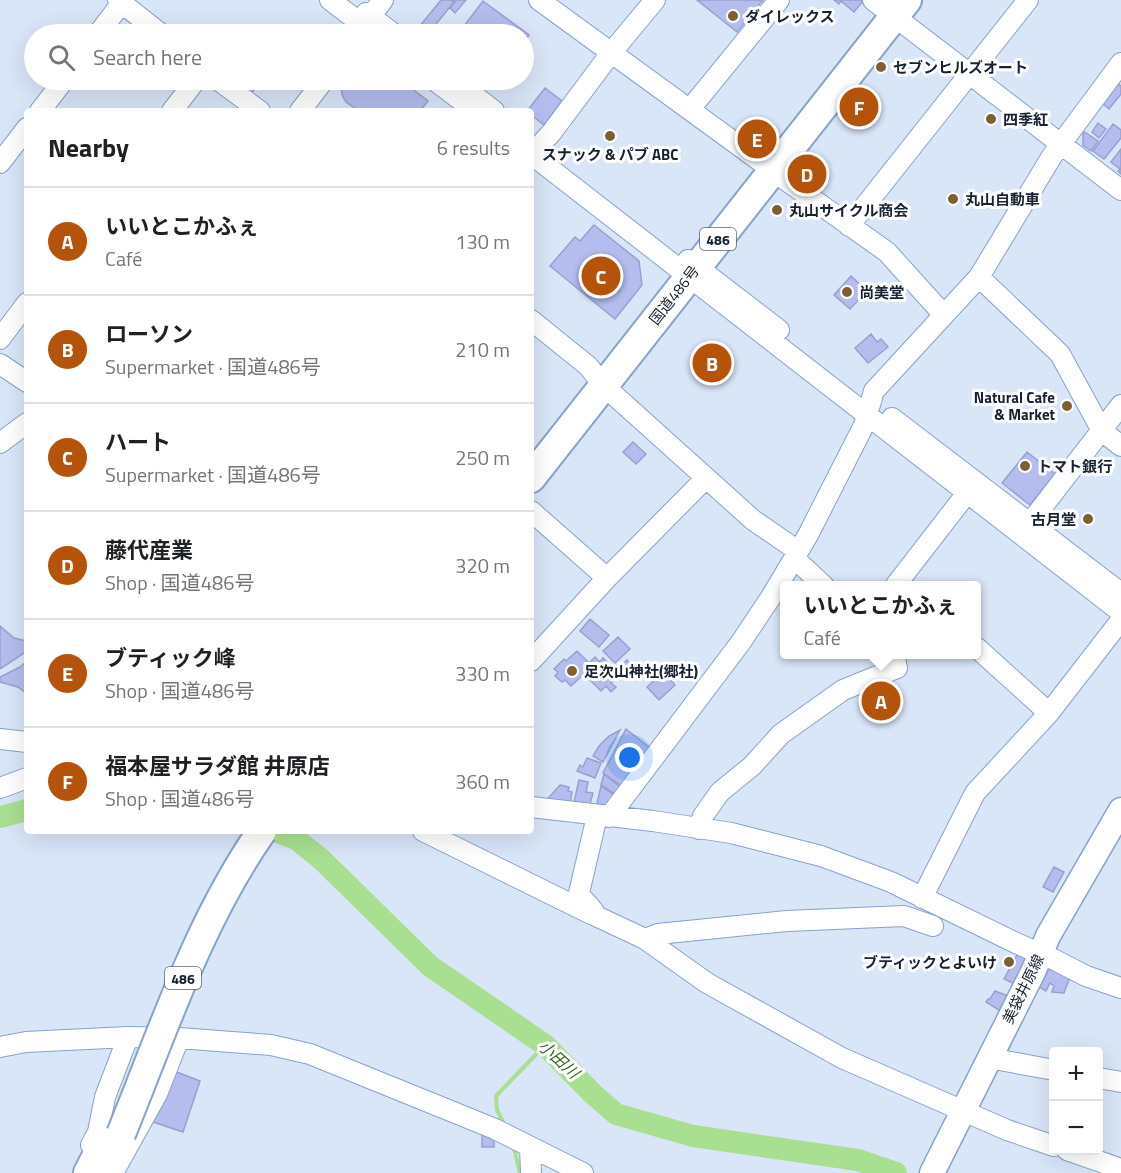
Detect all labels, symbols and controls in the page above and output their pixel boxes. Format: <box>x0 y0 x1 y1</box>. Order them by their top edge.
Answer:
place label: ダイレックス <box>745 5 835 28</box>
marker: ダイレックス <box>726 9 740 23</box>
search box <box>24 24 534 90</box>
text: Search here <box>93 40 202 74</box>
icon: search <box>45 41 78 74</box>
place label: セブンヒルズオート <box>893 56 1028 79</box>
marker: セブンヒルズオート <box>874 60 888 74</box>
pin: F <box>840 84 878 130</box>
place label: 四季紅 <box>1003 108 1048 131</box>
marker: 四季紅 <box>984 112 998 126</box>
pin: E <box>738 116 777 162</box>
text: Nearby <box>48 128 129 167</box>
marker: スナック & パブ ABC <box>603 129 617 143</box>
text: 6 results <box>437 132 510 163</box>
place label: スナック & パブ ABC <box>542 143 678 166</box>
pin: D <box>788 152 826 196</box>
place label: 丸山自動車 <box>965 188 1040 211</box>
marker: 丸山自動車 <box>946 192 960 206</box>
place label: 丸山サイクル商会 <box>789 199 908 222</box>
marker: 丸山サイクル商会 <box>770 203 784 217</box>
text: いいとこかふぇ <box>105 209 259 243</box>
text: A <box>61 226 74 257</box>
text: 130 m <box>455 226 510 257</box>
road number: 486 <box>700 228 736 250</box>
text: Café <box>105 243 142 274</box>
pin: C <box>582 254 620 298</box>
street label: 国道486号 <box>643 260 705 330</box>
place label: 尚美堂 <box>859 281 904 304</box>
marker: 尚美堂 <box>840 285 854 299</box>
text: ローソン <box>105 317 193 351</box>
text: B <box>61 334 74 365</box>
text: 210 m <box>455 334 510 365</box>
pin: B <box>692 340 732 386</box>
text: Supermarket · 国道486号 <box>105 351 321 382</box>
place label: Natural Cafe & Market <box>974 386 1056 426</box>
marker: Natural Cafe & Market <box>1060 399 1074 413</box>
text: ハート <box>105 425 171 459</box>
text: C <box>62 442 73 473</box>
text: 250 m <box>455 442 510 473</box>
place label: トマト銀行 <box>1037 455 1112 478</box>
text: Supermarket · 国道486号 <box>105 459 321 490</box>
marker: トマト銀行 <box>1018 459 1032 473</box>
place label: 古月堂 <box>1031 508 1076 531</box>
marker: 古月堂 <box>1081 512 1095 526</box>
text: 藤代産業 <box>105 533 193 567</box>
text: D <box>61 550 74 581</box>
text: 320 m <box>455 550 510 581</box>
text: Shop · 国道486号 <box>105 567 254 598</box>
popup <box>780 581 981 659</box>
text: いいとこかふぇ <box>803 588 958 622</box>
text: Café <box>803 622 841 653</box>
text: ブティック峰 <box>105 641 236 675</box>
text: E <box>62 658 73 689</box>
text: 330 m <box>455 658 510 689</box>
place label: 足次山神社(郷社) <box>584 660 699 683</box>
marker: 足次山神社(郷社) <box>565 664 579 678</box>
text: Shop · 国道486号 <box>105 675 254 706</box>
pin: A <box>862 678 900 724</box>
your location <box>615 743 644 772</box>
text: 福本屋サラダ館 井原店 <box>105 749 330 783</box>
text: F <box>62 766 73 797</box>
text: 360 m <box>455 766 510 797</box>
text: Shop · 国道486号 <box>105 783 254 814</box>
street label: 美袋井原線 <box>996 950 1050 1028</box>
place label: ブティックとよいけ <box>863 951 997 974</box>
marker: ブティックとよいけ <box>1002 955 1016 969</box>
road number: 486 <box>165 967 201 989</box>
water label: 小田川 <box>533 1034 586 1085</box>
map controls <box>1049 1047 1103 1155</box>
button: + <box>1049 1047 1103 1101</box>
button: − <box>1049 1101 1103 1155</box>

